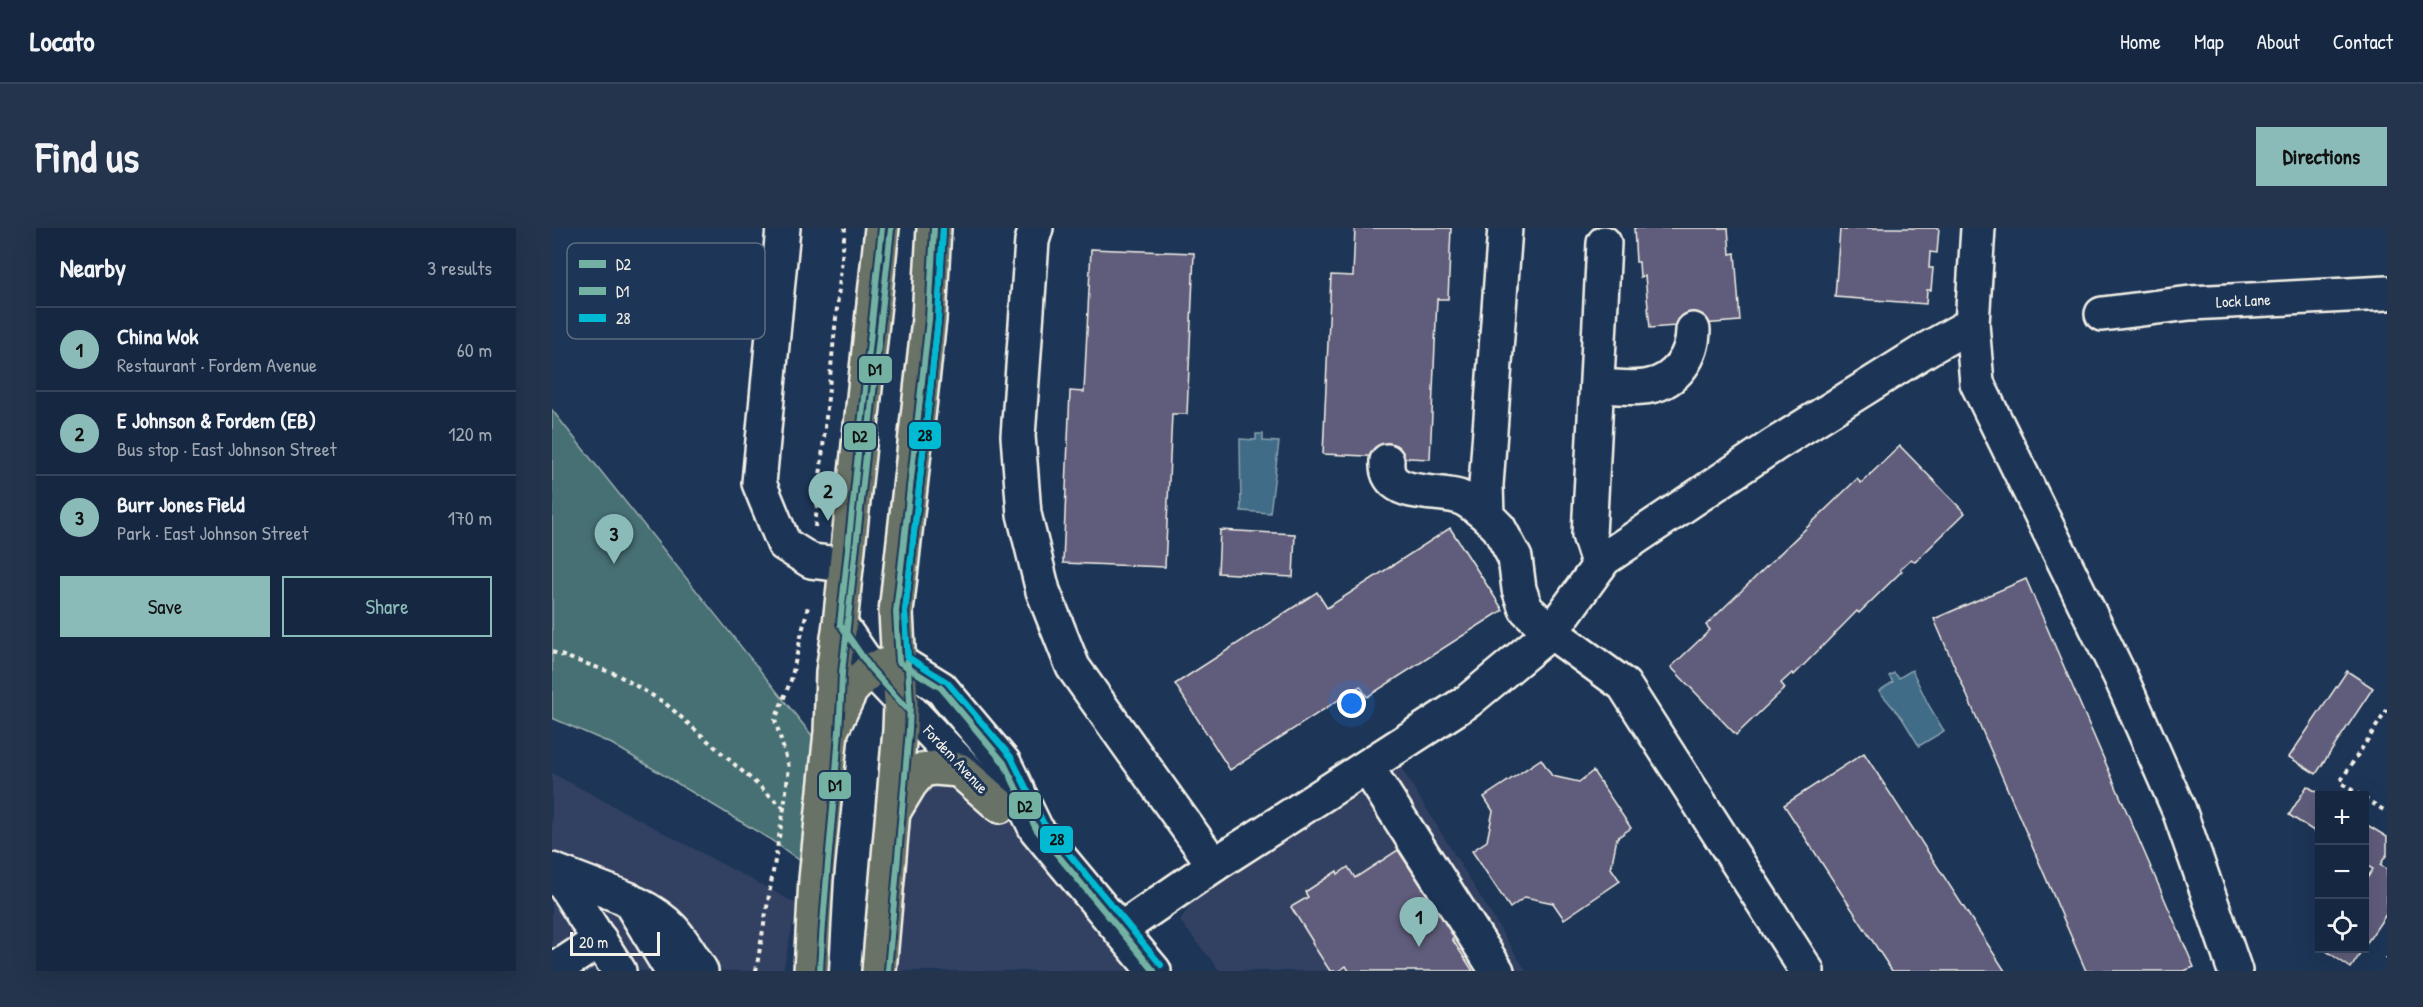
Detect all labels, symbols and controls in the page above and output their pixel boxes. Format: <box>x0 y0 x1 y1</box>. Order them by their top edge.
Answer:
text: Locato <box>30 22 94 60</box>
text: Home <box>2120 27 2161 56</box>
text: Map <box>2194 27 2224 56</box>
text: About <box>2257 27 2300 56</box>
text: Contact <box>2333 27 2393 56</box>
button: Directions <box>2256 127 2387 186</box>
text: Find us <box>36 128 139 185</box>
legend <box>567 243 765 339</box>
text: Nearby <box>60 250 126 285</box>
text: D2 <box>616 253 632 275</box>
text: 3 results <box>427 254 492 281</box>
text: D1 <box>616 280 630 302</box>
street label: Lock Lane <box>2215 288 2272 313</box>
text: 28 <box>616 307 630 329</box>
text: China Wok <box>117 321 198 351</box>
text: 1 <box>76 336 83 363</box>
text: 60 m <box>457 336 492 363</box>
text: Restaurant · Fordem Avenue <box>117 351 317 378</box>
line badge: D1 <box>858 355 893 384</box>
text: D1 <box>868 358 882 380</box>
text: E Johnson & Fordem (EB) <box>117 405 316 435</box>
text: 2 <box>75 420 84 447</box>
text: 120 m <box>448 420 492 447</box>
line badge: 28 <box>908 421 942 450</box>
line badge: D2 <box>843 422 877 451</box>
text: 28 <box>918 424 932 446</box>
text: D2 <box>852 425 868 447</box>
text: Bus stop · East Johnson Street <box>117 435 337 462</box>
pin: 2 <box>808 472 848 521</box>
text: Burr Jones Field <box>117 489 245 519</box>
text: 3 <box>75 504 84 531</box>
text: 170 m <box>448 504 492 531</box>
pin: 3 <box>594 514 634 564</box>
text: Park · East Johnson Street <box>117 519 308 546</box>
button: Save <box>60 576 270 637</box>
button: Share <box>282 576 492 637</box>
your location <box>1337 689 1366 718</box>
street label: Fordem Avenue <box>918 719 994 799</box>
line badge: D1 <box>818 771 852 800</box>
text: D1 <box>828 774 842 796</box>
line badge: D2 <box>1008 791 1042 820</box>
map controls <box>2315 791 2369 953</box>
button: + <box>2315 791 2369 845</box>
text: D2 <box>1017 795 1033 817</box>
line badge: 28 <box>1039 825 1074 854</box>
text: 28 <box>1050 828 1064 850</box>
button: − <box>2315 845 2369 899</box>
pin: 1 <box>1400 898 1438 947</box>
button: locate <box>2315 899 2369 953</box>
scale bar <box>570 929 660 956</box>
text: 20 m <box>579 931 608 953</box>

